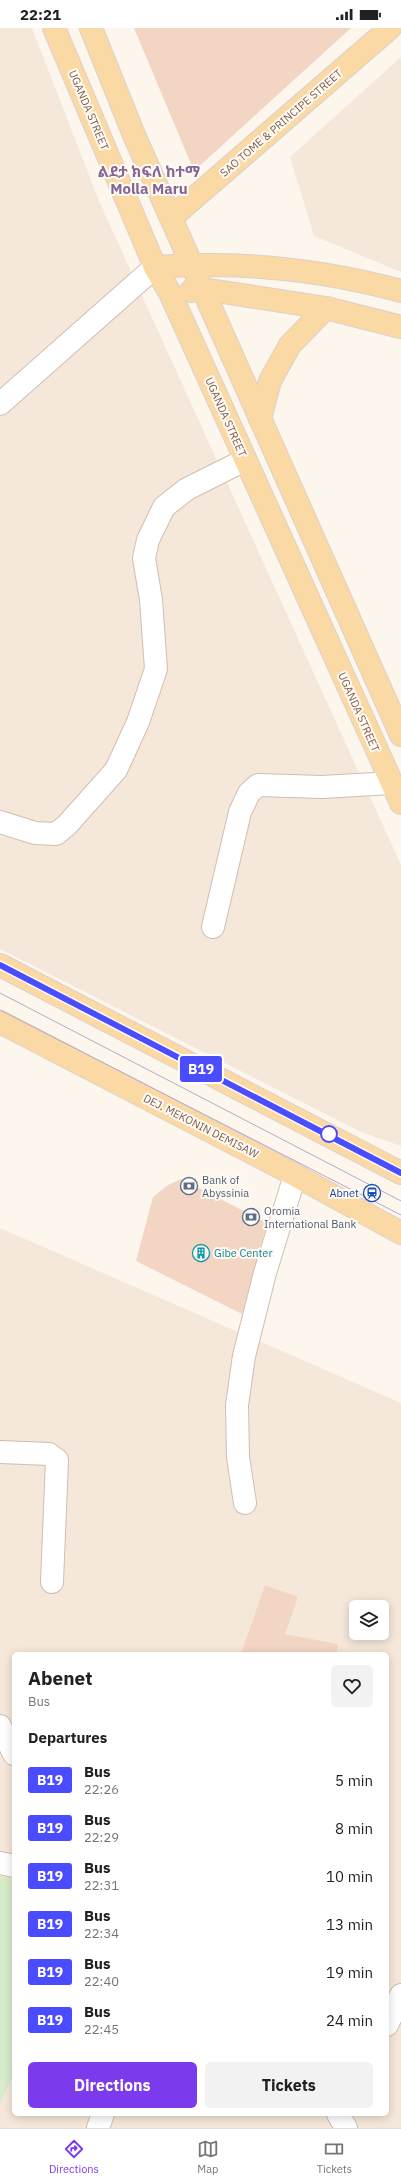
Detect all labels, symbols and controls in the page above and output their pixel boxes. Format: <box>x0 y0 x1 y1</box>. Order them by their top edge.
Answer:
text: 22:21 <box>20 5 61 24</box>
street label: SAO TOME & PRINCIPE STREET <box>217 66 345 180</box>
street label: UGANDA STREET <box>66 68 112 153</box>
district label: ልደታ ክፍለ ከተማ Molla Maru <box>98 162 200 198</box>
street label: UGANDA STREET <box>202 375 250 460</box>
street label: UGANDA STREET <box>335 670 383 755</box>
line badge: B19 <box>178 1056 224 1082</box>
text: B19 <box>188 1060 214 1078</box>
street label: DEJ. MEKONIN DEMISAW <box>141 1091 261 1161</box>
unlabelled marker <box>320 1125 338 1143</box>
place label: Bank of Abyssinia <box>202 1173 249 1200</box>
bank icon: Bank of Abyssinia <box>179 1176 199 1196</box>
station icon: Abnet <box>362 1183 382 1203</box>
place label: Abnet <box>329 1186 359 1200</box>
place label: Oromia International Bank <box>264 1204 356 1231</box>
bank icon: Oromia International Bank <box>241 1207 261 1227</box>
building icon: Gibe Center <box>191 1243 211 1263</box>
place label: Gibe Center <box>214 1246 272 1260</box>
map controls <box>349 1600 389 1640</box>
button: layers <box>349 1600 389 1640</box>
button: heart <box>331 1665 373 1707</box>
text: Abenet <box>28 1666 93 1690</box>
text: Bus <box>28 1693 50 1710</box>
text: Departures <box>28 1728 107 1747</box>
text: Bus <box>84 1762 111 1781</box>
text: B19 <box>37 1771 63 1789</box>
text: 5 min <box>335 1771 373 1790</box>
text: 22:26 <box>84 1781 119 1798</box>
text: Bus <box>84 1810 111 1829</box>
text: B19 <box>37 1819 63 1837</box>
text: 8 min <box>335 1819 373 1838</box>
text: 22:29 <box>84 1829 119 1846</box>
text: Bus <box>84 1858 111 1877</box>
text: B19 <box>37 1867 63 1885</box>
text: 10 min <box>326 1867 373 1886</box>
text: 22:31 <box>84 1877 119 1894</box>
text: Bus <box>84 1906 111 1925</box>
text: B19 <box>37 1915 63 1933</box>
text: 13 min <box>326 1915 373 1934</box>
text: 22:34 <box>84 1925 119 1942</box>
text: Bus <box>84 1954 111 1973</box>
text: B19 <box>37 1963 63 1981</box>
text: 19 min <box>326 1963 373 1982</box>
text: 22:40 <box>84 1973 119 1990</box>
text: Bus <box>84 2002 111 2021</box>
text: B19 <box>37 2011 63 2029</box>
text: 24 min <box>326 2011 373 2030</box>
text: 22:45 <box>84 2021 119 2038</box>
button: Directions <box>28 2062 197 2108</box>
button: Tickets <box>205 2062 373 2108</box>
tab: Directions <box>49 2138 99 2176</box>
tab: Map <box>197 2138 219 2176</box>
tab: Tickets <box>317 2138 352 2176</box>

